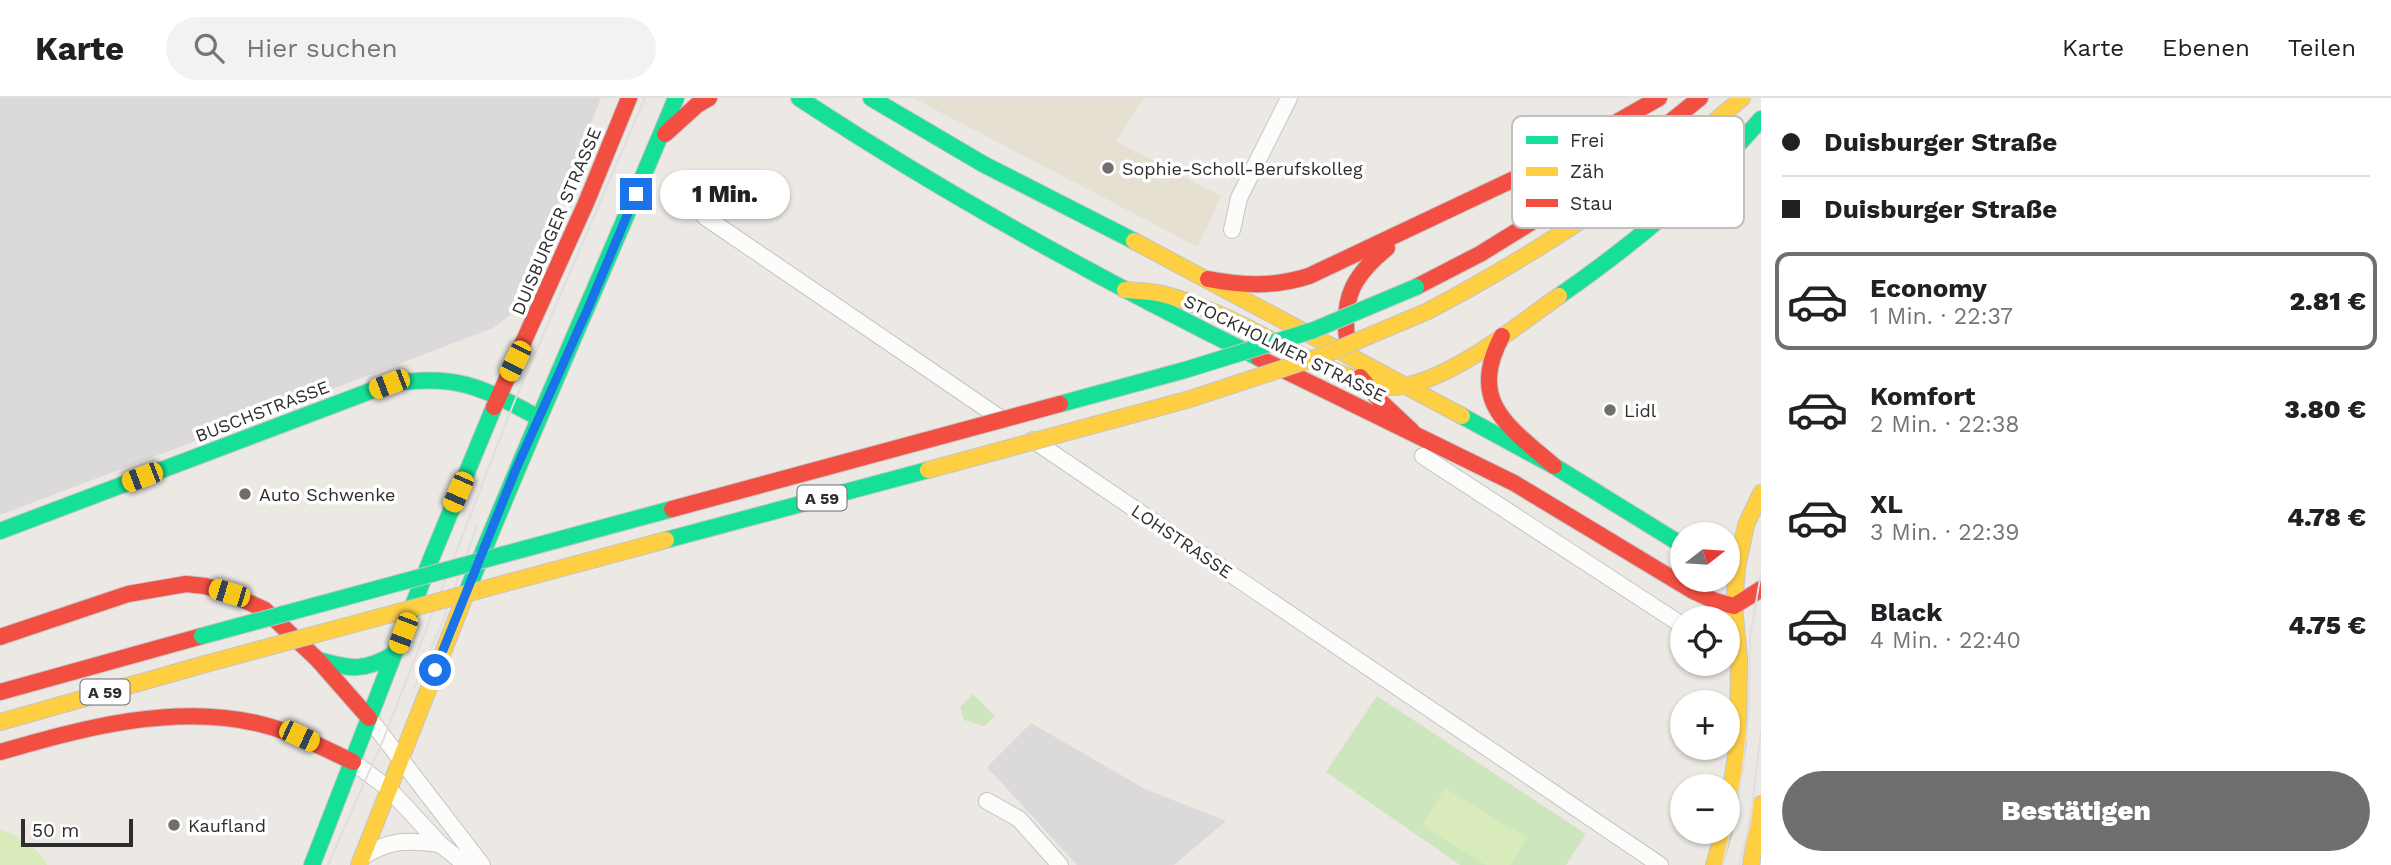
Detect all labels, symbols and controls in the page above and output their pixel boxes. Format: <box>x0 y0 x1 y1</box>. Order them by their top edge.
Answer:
search box <box>166 17 656 80</box>
text: Karte <box>35 29 124 68</box>
icon: search <box>190 29 228 67</box>
text: Hier suchen <box>246 33 398 63</box>
text: Karte <box>2062 34 2124 62</box>
text: Ebenen <box>2162 34 2250 62</box>
text: Teilen <box>2288 34 2356 62</box>
legend <box>1512 116 1744 228</box>
street label: DUISBURGER STRASSE <box>507 124 605 318</box>
text: Duisburger Straße <box>1824 127 2057 157</box>
text: Frei <box>1570 129 1604 152</box>
place label: Sophie-Scholl-Berufskolleg <box>1122 158 1363 179</box>
marker: Sophie-Scholl-Berufskolleg <box>1100 160 1116 176</box>
text: Zäh <box>1570 160 1605 183</box>
callout: 1 Min. <box>660 170 790 218</box>
route end <box>620 178 652 210</box>
text: 1 Min. <box>692 181 758 208</box>
text: Stau <box>1570 192 1613 215</box>
text: Duisburger Straße <box>1824 194 2057 224</box>
icon: car <box>1786 270 1849 333</box>
text: Economy <box>1870 273 1987 303</box>
text: 2.81 € <box>2289 286 2366 316</box>
street label: STOCKHOLMER STRASSE <box>1181 290 1389 406</box>
text: 1 Min. · 22:37 <box>1870 303 2013 330</box>
car <box>497 338 534 384</box>
car <box>366 367 413 401</box>
street label: BUSCHSTRASSE <box>192 376 332 446</box>
icon: car <box>1786 378 1849 441</box>
text: Komfort <box>1870 381 1975 411</box>
text: 3.80 € <box>2284 394 2366 424</box>
place label: Lidl <box>1624 400 1657 421</box>
marker: Lidl <box>1602 402 1618 418</box>
text: 2 Min. · 22:38 <box>1870 411 2019 438</box>
car <box>119 460 166 494</box>
car <box>440 469 477 515</box>
place label: Auto Schwenke <box>259 484 395 505</box>
marker: Auto Schwenke <box>237 486 253 502</box>
road number: A 59 <box>798 486 846 510</box>
icon: car <box>1786 486 1849 549</box>
text: XL <box>1870 489 1903 519</box>
street label: LOHSTRASSE <box>1128 500 1236 582</box>
text: 4.78 € <box>2287 502 2366 532</box>
text: 3 Min. · 22:39 <box>1870 519 2019 546</box>
north arrow <box>1670 522 1740 592</box>
map controls <box>1670 522 1740 844</box>
car <box>206 577 253 609</box>
icon: car <box>1786 594 1849 657</box>
text: Black <box>1870 597 1942 627</box>
button: locate <box>1670 606 1740 676</box>
car <box>386 610 421 656</box>
text: 4.75 € <box>2288 610 2366 640</box>
text: 4 Min. · 22:40 <box>1870 627 2021 654</box>
route start <box>419 654 451 686</box>
road number: A 59 <box>80 680 130 705</box>
button: + <box>1670 690 1740 760</box>
car <box>276 718 323 754</box>
button: Bestätigen <box>1782 771 2370 851</box>
button: − <box>1670 774 1740 844</box>
place label: Kaufland <box>188 815 266 836</box>
scale bar <box>21 816 133 848</box>
marker: Kaufland <box>166 817 182 833</box>
text: 50 m <box>32 819 79 842</box>

